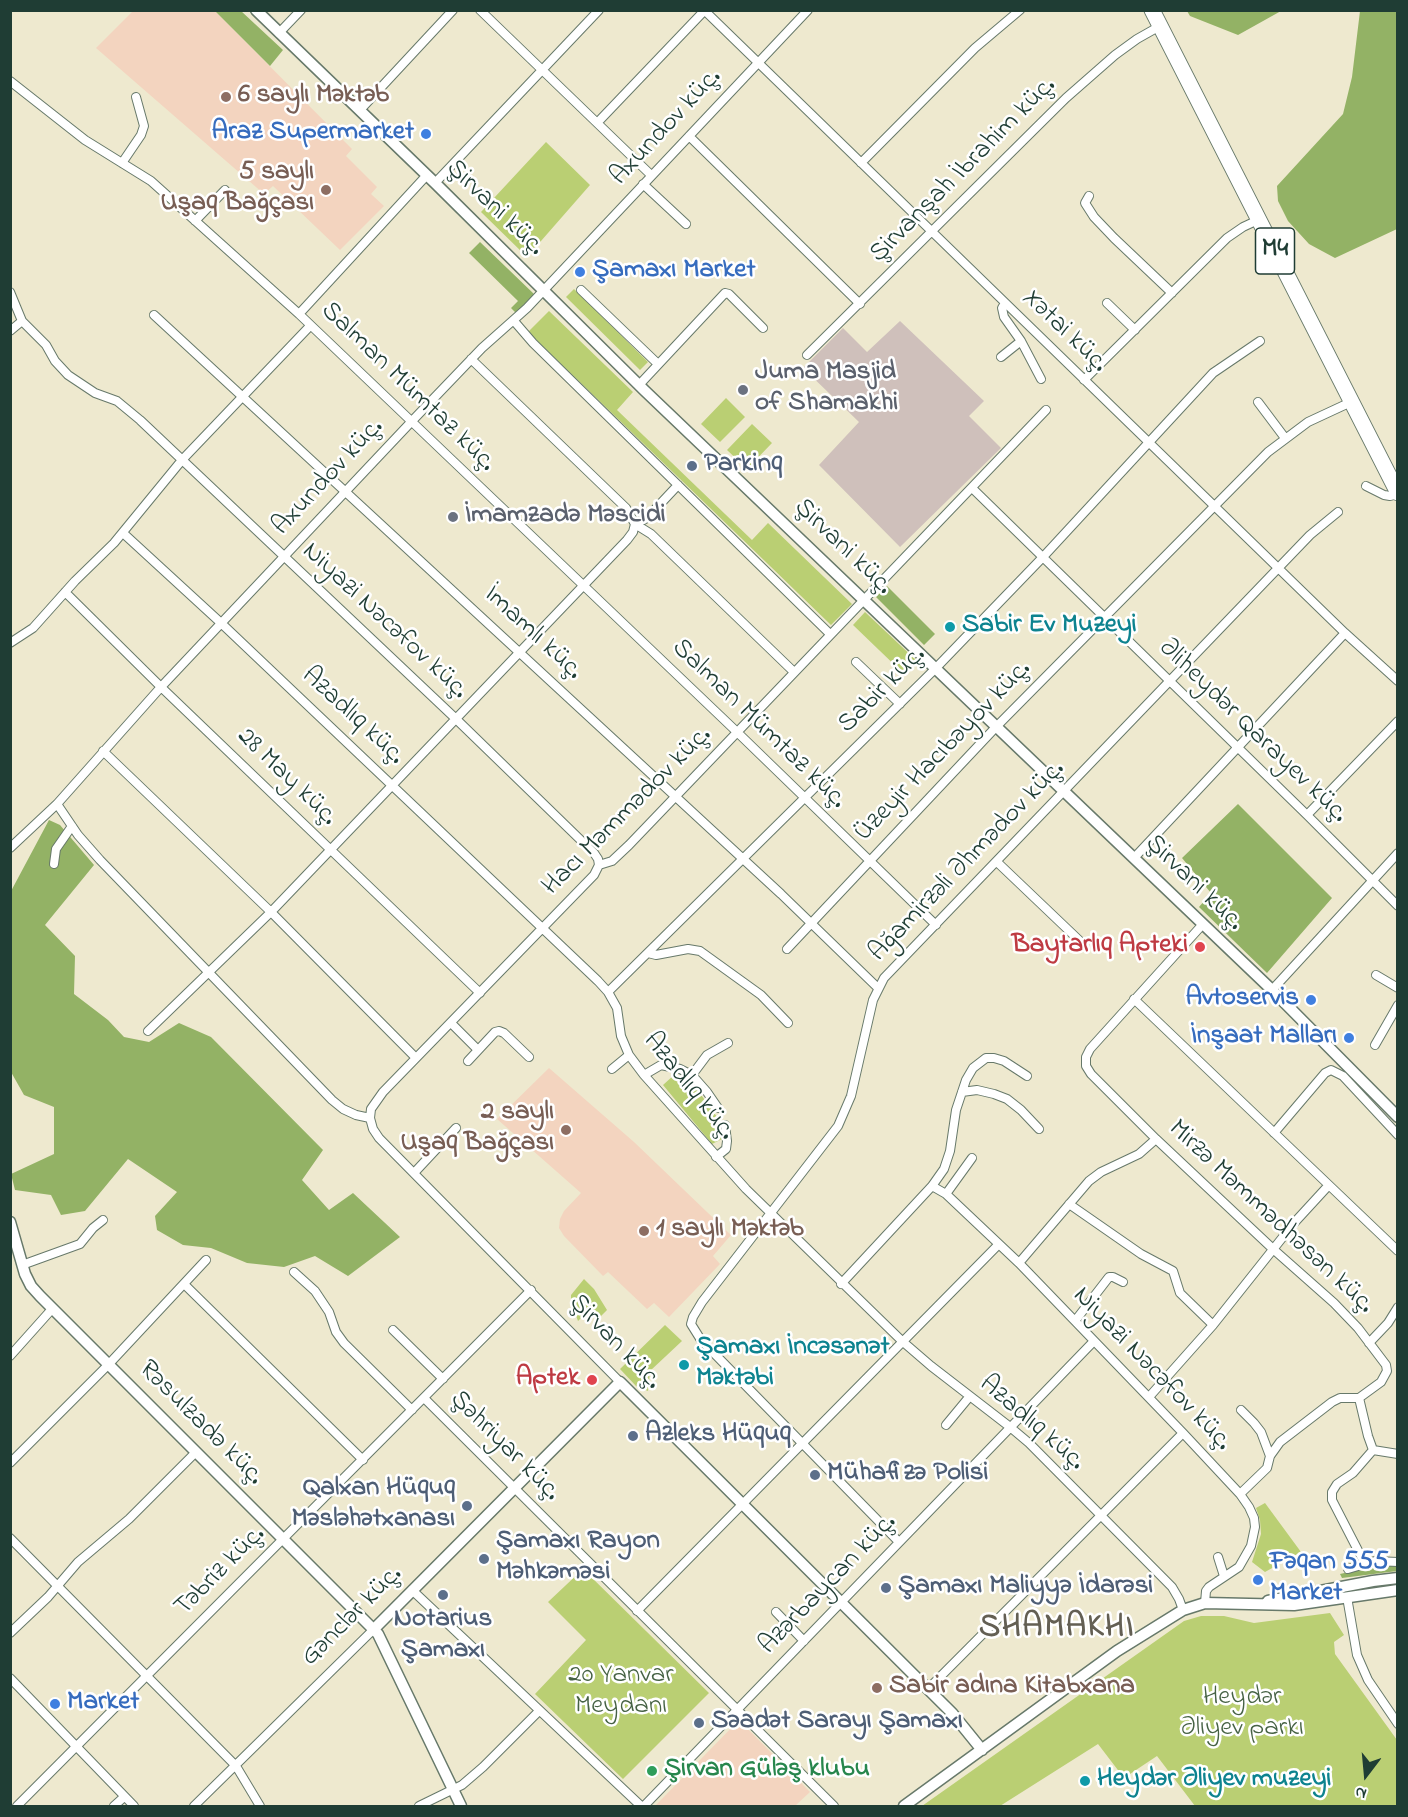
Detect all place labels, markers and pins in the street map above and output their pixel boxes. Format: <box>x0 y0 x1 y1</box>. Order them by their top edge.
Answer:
place label: 6 saylı Məktəb <box>238 81 389 113</box>
marker: 6 saylı Məktəb <box>219 90 233 104</box>
place label: Araz Supermarket <box>212 118 414 150</box>
marker: Araz Supermarket <box>419 127 433 141</box>
place label: 5 saylı Uşaq Bağçası <box>161 158 314 221</box>
marker: 5 saylı Uşaq Bağçası <box>319 183 333 197</box>
place label: Şamaxı Market <box>592 256 755 288</box>
marker: Şamaxı Market <box>573 265 587 279</box>
place label: Juma Masjid of Shamakhi <box>755 358 898 421</box>
marker: Juma Masjid of Shamakhi <box>736 383 750 397</box>
place label: Parkinq <box>704 450 782 482</box>
marker: Parkinq <box>685 459 699 473</box>
place label: İmamzadə Məscidi <box>465 501 666 533</box>
marker: İmamzadə Məscidi <box>446 510 460 524</box>
place label: Sabir Ev Muzeyi <box>962 611 1137 643</box>
marker: Sabir Ev Muzeyi <box>943 620 957 634</box>
place label: Baytarlıq Apteki <box>1012 931 1188 963</box>
marker: Baytarlıq Apteki <box>1193 940 1207 954</box>
place label: Avtoservis <box>1186 984 1299 1016</box>
marker: Avtoservis <box>1304 993 1318 1007</box>
place label: İnşaat Malları <box>1191 1022 1337 1054</box>
marker: İnşaat Malları <box>1342 1031 1356 1045</box>
place label: 2 saylı Uşaq Bağçası <box>401 1098 554 1161</box>
marker: 2 saylı Uşaq Bağçası <box>559 1123 573 1137</box>
place label: 1 saylı Məktəb <box>656 1215 804 1247</box>
marker: 1 saylı Məktəb <box>637 1224 651 1238</box>
place label: Şamaxı İncəsənət Məktəbi <box>696 1333 890 1396</box>
marker: Şamaxı İncəsənət Məktəbi <box>677 1358 691 1372</box>
place label: Aptek <box>516 1364 580 1396</box>
marker: Aptek <box>585 1373 599 1387</box>
place label: Azleks Hüquq <box>645 1420 791 1452</box>
marker: Azleks Hüquq <box>626 1429 640 1443</box>
place label: Mühafizə Polisi <box>827 1459 988 1491</box>
marker: Mühafizə Polisi <box>808 1468 822 1482</box>
place label: Qalxan Hüquq Məsləhətxanası <box>291 1474 455 1537</box>
marker: Qalxan Hüquq Məsləhətxanası <box>460 1499 474 1513</box>
place label: Şamaxı Rayon Məhkəməsi <box>496 1527 660 1590</box>
place label: Fəqan 555 Market <box>1270 1548 1389 1611</box>
marker: Şamaxı Rayon Məhkəməsi <box>477 1552 491 1566</box>
place label: Şamaxı Maliyyə İdarəsi <box>898 1572 1153 1604</box>
marker: Fəqan 555 Market <box>1251 1573 1265 1587</box>
marker: Şamaxı Maliyyə İdarəsi <box>879 1581 893 1595</box>
marker: Notarius Şamaxı <box>436 1588 450 1602</box>
place label: Notarius Şamaxı <box>394 1605 492 1668</box>
place label: Sabir adına Kitabxana <box>889 1672 1135 1704</box>
marker: Sabir adına Kitabxana <box>870 1681 884 1695</box>
place label: Market <box>67 1688 139 1720</box>
marker: Market <box>48 1697 62 1711</box>
place label: Səadət Sarayı Şamaxı <box>711 1707 963 1739</box>
marker: Səadət Sarayı Şamaxı <box>692 1716 706 1730</box>
place label: Şirvan Güləş klubu <box>664 1755 870 1787</box>
marker: Şirvan Güləş klubu <box>645 1764 659 1778</box>
place label: Heydər Əliyev muzeyi <box>1097 1765 1331 1797</box>
marker: Heydər Əliyev muzeyi <box>1078 1774 1092 1788</box>

